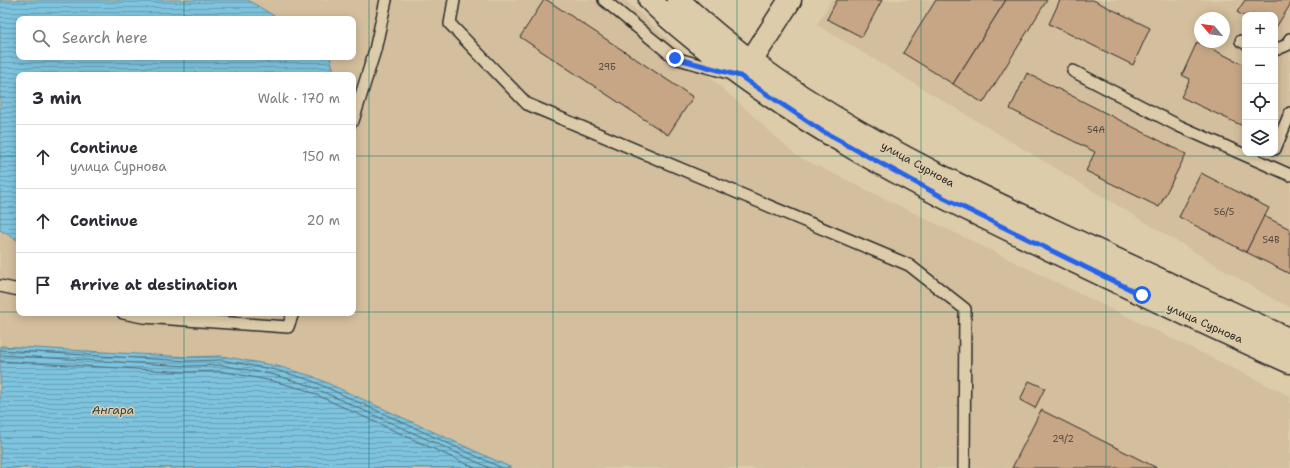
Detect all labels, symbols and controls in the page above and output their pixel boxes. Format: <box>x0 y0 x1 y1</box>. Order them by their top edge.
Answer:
north arrow <box>1194 12 1230 48</box>
map controls <box>1242 12 1278 156</box>
button: + <box>1242 12 1278 48</box>
search box <box>16 16 356 60</box>
icon: search <box>30 27 52 49</box>
text: Search here <box>62 28 148 48</box>
button: − <box>1242 48 1278 84</box>
route end <box>666 49 684 67</box>
house number: 29Б <box>598 61 616 73</box>
button: locate <box>1242 84 1278 120</box>
text: 3 min <box>32 87 82 109</box>
text: Walk · 170 m <box>258 90 340 107</box>
button: layers <box>1242 120 1278 156</box>
house number: 54А <box>1087 124 1106 136</box>
text: Continue <box>70 138 138 158</box>
street label: улица Сурнова <box>878 138 957 191</box>
icon: ahead <box>32 146 54 168</box>
text: 150 m <box>302 148 340 165</box>
text: улица Сурнова <box>70 158 167 175</box>
house number: 56/5 <box>1214 206 1234 218</box>
icon: ahead <box>32 210 54 232</box>
text: Continue <box>70 211 138 231</box>
text: 20 m <box>307 212 340 229</box>
house number: 54В <box>1263 234 1279 246</box>
icon: arrive <box>32 274 54 296</box>
text: Arrive at destination <box>70 275 238 295</box>
route start <box>1133 286 1151 304</box>
street label: улица Сурнова <box>1164 300 1245 347</box>
water label: Ангара <box>92 402 134 418</box>
house number: 29/2 <box>1052 433 1074 445</box>

